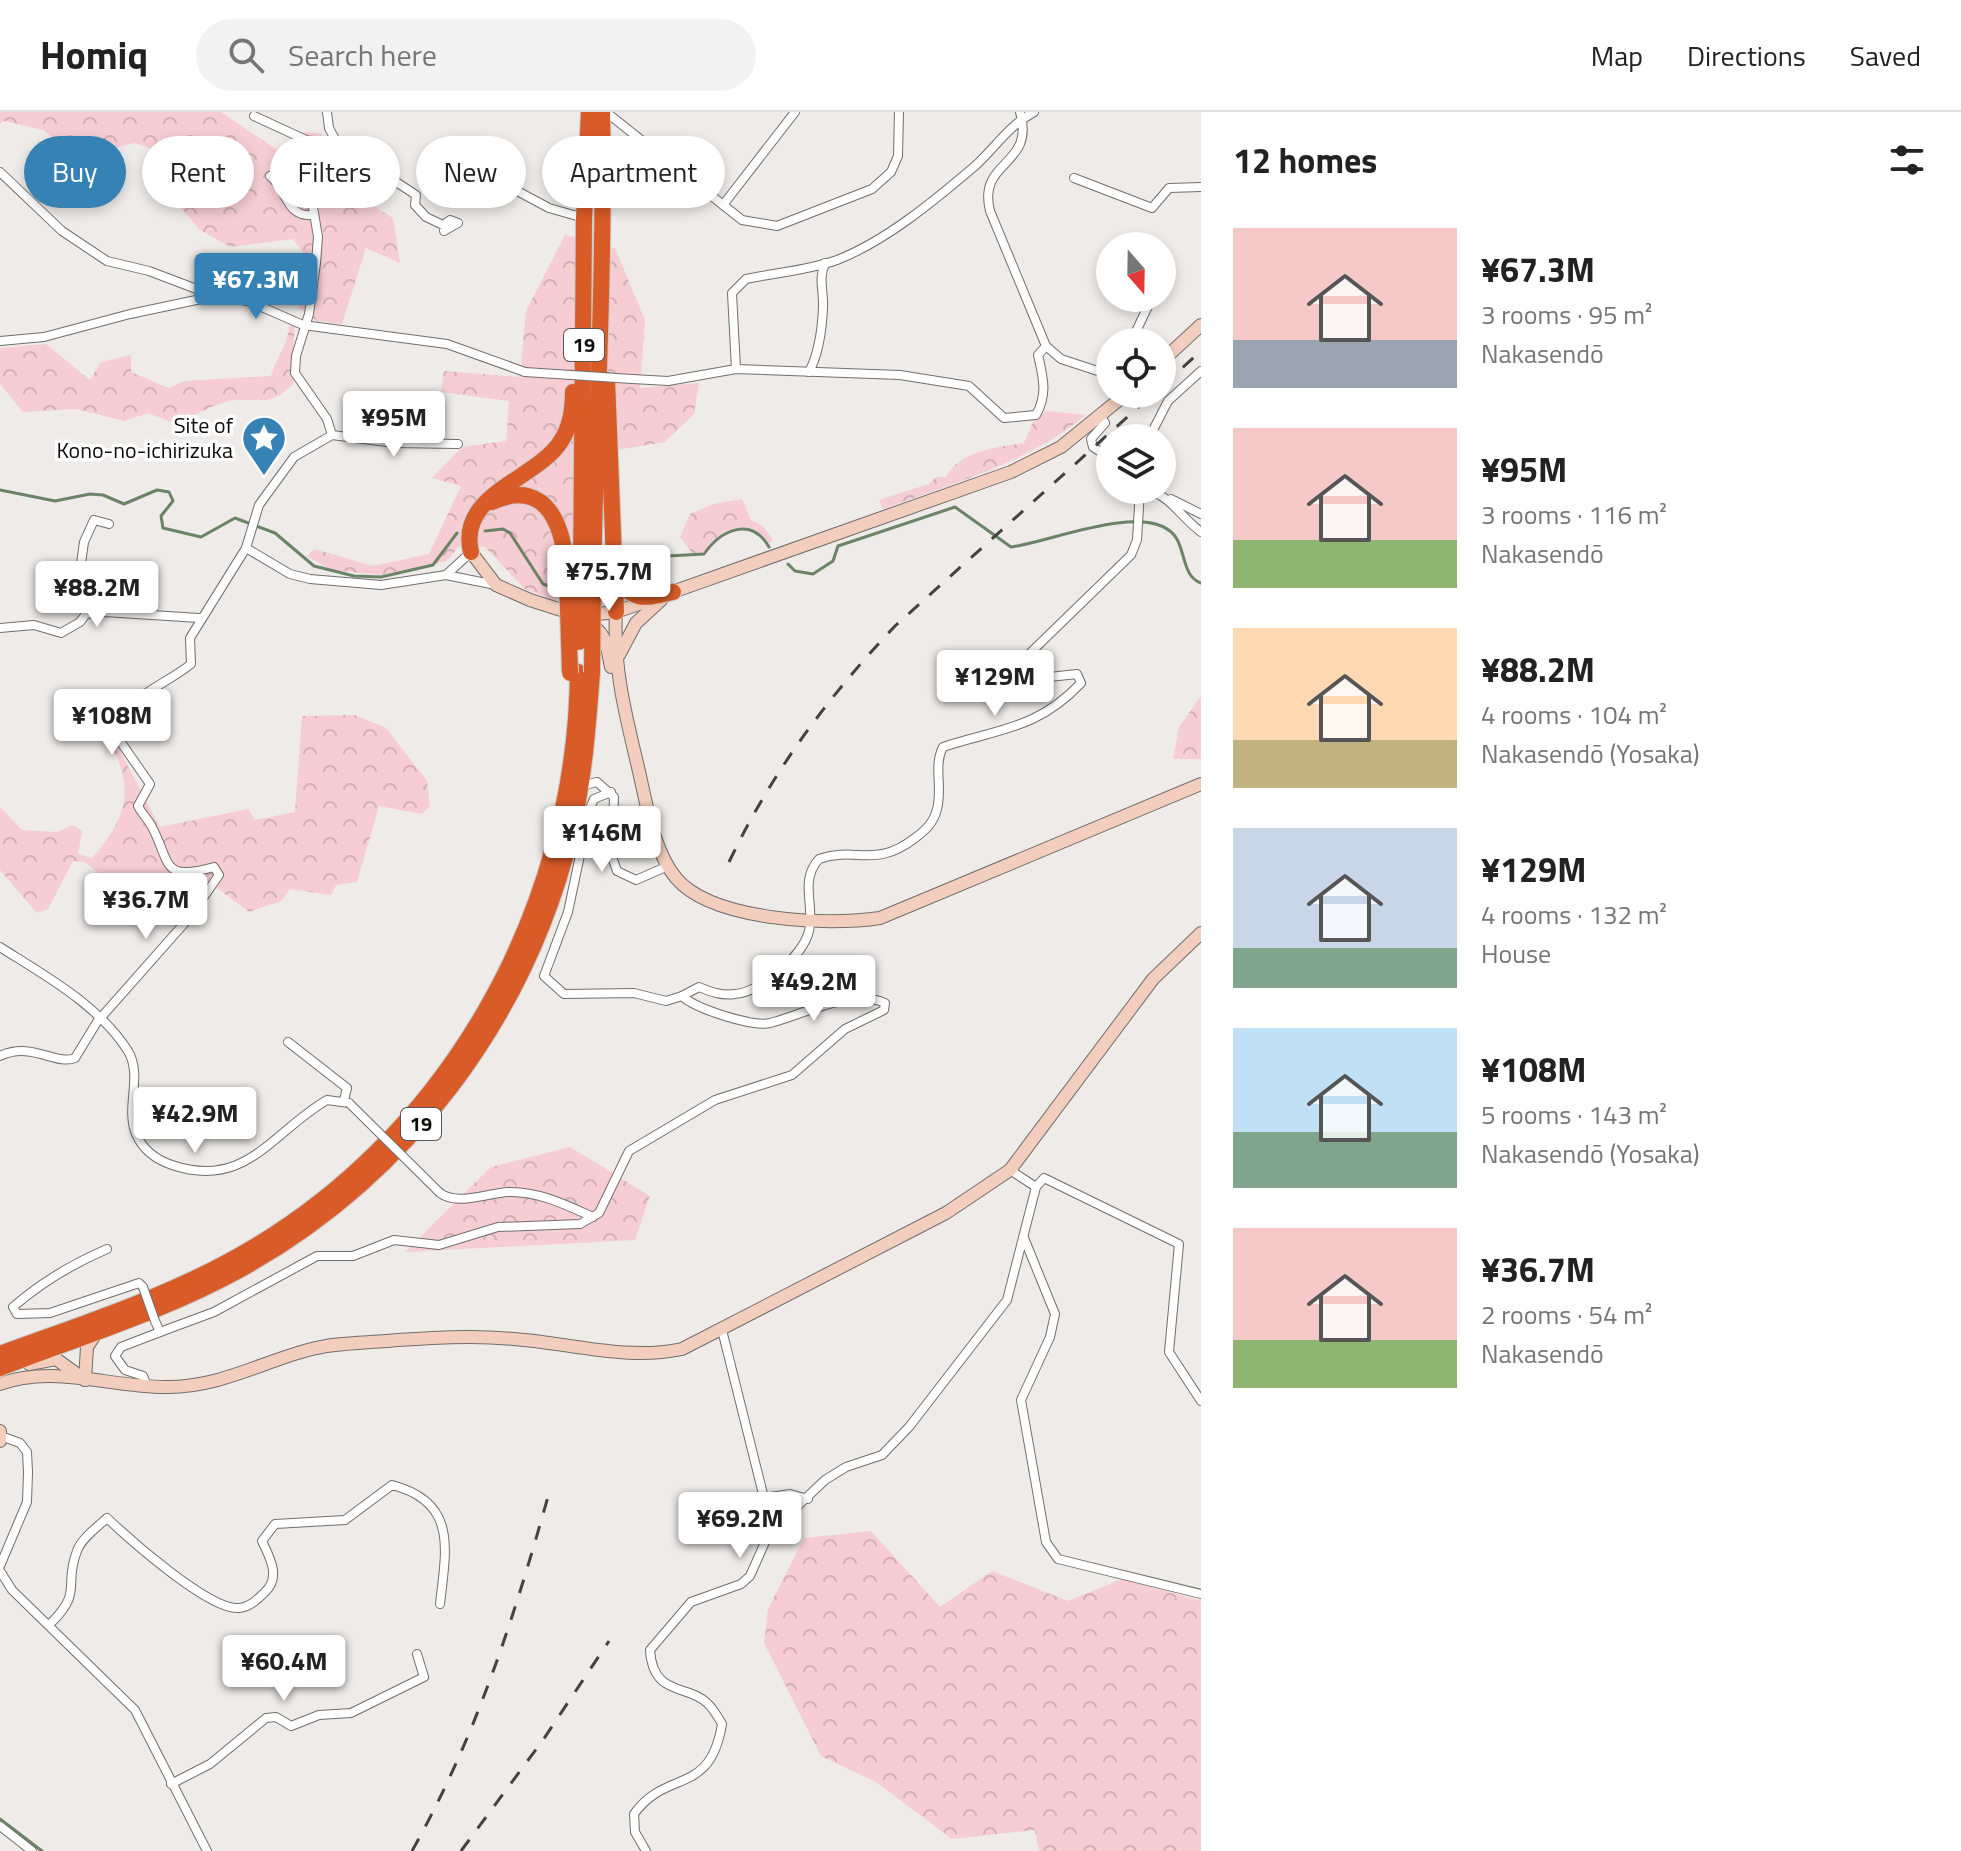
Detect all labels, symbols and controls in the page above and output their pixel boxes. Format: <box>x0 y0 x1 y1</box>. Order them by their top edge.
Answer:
search box <box>196 19 756 91</box>
text: Homiq <box>40 26 148 84</box>
text: Search here <box>288 32 437 78</box>
icon: search <box>224 33 268 77</box>
text: Map <box>1591 34 1643 77</box>
text: Directions <box>1687 34 1806 77</box>
text: Saved <box>1850 34 1921 77</box>
text: 12 homes <box>1233 134 1377 186</box>
chip: Buy <box>24 136 126 208</box>
chip: Rent <box>142 136 254 208</box>
chip: Filters <box>270 136 400 208</box>
chip: New <box>416 136 526 208</box>
chip: Apartment <box>542 136 725 208</box>
icon: filters <box>1885 138 1929 182</box>
north arrow <box>1096 232 1176 312</box>
map controls <box>1096 232 1176 504</box>
text: ¥67.3M <box>1481 243 1595 295</box>
pin: ¥67.3M <box>191 253 321 321</box>
text: ¥67.3M <box>212 259 300 298</box>
icon: home <box>1297 260 1393 356</box>
text: 3 rooms · 95 m² <box>1481 295 1652 334</box>
button: locate <box>1096 328 1176 408</box>
road number: 19 <box>564 329 604 361</box>
text: Nakasendō <box>1481 334 1604 373</box>
pin: ¥95M <box>347 391 441 459</box>
text: ¥95M <box>361 397 427 436</box>
place label: Site of Kono-no-ichirizuka <box>56 408 234 467</box>
place icon: Site of Kono-no-ichirizuka <box>240 414 288 477</box>
button: layers <box>1096 424 1176 504</box>
text: ¥95M <box>1481 443 1567 495</box>
icon: home <box>1297 460 1393 556</box>
text: 3 rooms · 116 m² <box>1481 495 1667 534</box>
text: Nakasendō <box>1481 534 1604 573</box>
pin: ¥75.7M <box>544 545 674 613</box>
text: ¥75.7M <box>565 551 653 590</box>
pin: ¥88.2M <box>32 561 162 629</box>
text: ¥88.2M <box>53 567 141 606</box>
text: ¥88.2M <box>1481 643 1595 695</box>
pin: ¥129M <box>939 650 1051 718</box>
text: ¥129M <box>955 656 1035 695</box>
icon: home <box>1297 660 1393 756</box>
pin: ¥108M <box>56 689 168 757</box>
text: ¥108M <box>72 695 152 734</box>
text: 4 rooms · 104 m² <box>1481 695 1667 734</box>
text: Nakasendō (Yosaka) <box>1481 734 1700 773</box>
pin: ¥146M <box>546 806 658 874</box>
text: ¥146M <box>562 812 642 851</box>
text: ¥129M <box>1481 843 1586 895</box>
icon: home <box>1297 860 1393 956</box>
pin: ¥36.7M <box>81 873 211 941</box>
text: ¥36.7M <box>102 879 190 918</box>
text: 4 rooms · 132 m² <box>1481 895 1667 934</box>
text: House <box>1481 934 1551 973</box>
pin: ¥49.2M <box>749 955 879 1023</box>
text: ¥49.2M <box>770 961 858 1000</box>
text: ¥108M <box>1481 1043 1586 1095</box>
icon: home <box>1297 1060 1393 1156</box>
pin: ¥42.9M <box>130 1087 260 1155</box>
text: ¥42.9M <box>151 1093 239 1132</box>
text: 5 rooms · 143 m² <box>1481 1095 1667 1134</box>
road number: 19 <box>401 1108 441 1140</box>
text: Nakasendō (Yosaka) <box>1481 1134 1700 1173</box>
text: ¥36.7M <box>1481 1243 1595 1295</box>
icon: home <box>1297 1260 1393 1356</box>
text: 2 rooms · 54 m² <box>1481 1295 1652 1334</box>
text: Nakasendō <box>1481 1334 1604 1373</box>
pin: ¥69.2M <box>675 1492 805 1560</box>
text: ¥69.2M <box>696 1498 784 1537</box>
pin: ¥60.4M <box>219 1635 349 1703</box>
text: ¥60.4M <box>240 1641 328 1680</box>

